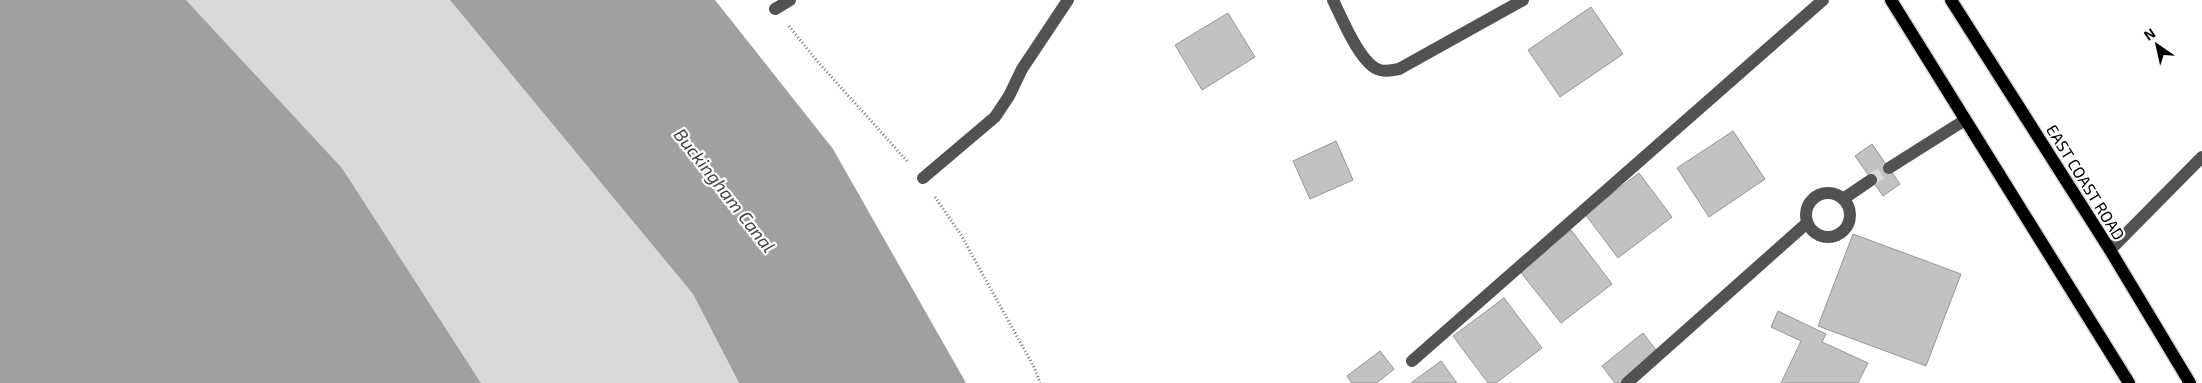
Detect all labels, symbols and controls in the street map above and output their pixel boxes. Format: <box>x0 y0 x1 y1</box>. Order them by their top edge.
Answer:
north arrow <box>2132 20 2182 70</box>
text: N <box>2141 24 2158 44</box>
street label: EAST COAST ROAD <box>2043 121 2129 243</box>
water label: Buckingham Canal <box>670 124 780 256</box>

